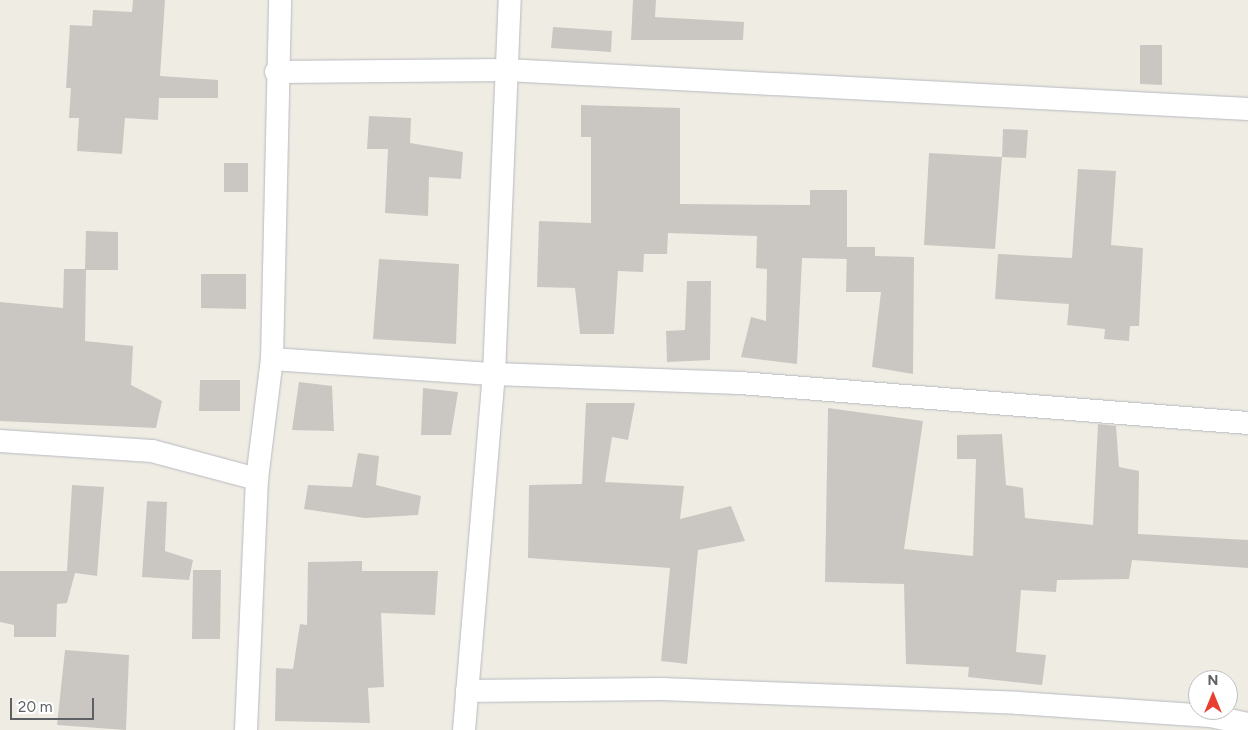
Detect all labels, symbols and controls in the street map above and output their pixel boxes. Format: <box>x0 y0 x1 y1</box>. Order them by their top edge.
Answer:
north arrow <box>1188 670 1238 720</box>
text: N <box>1208 672 1218 689</box>
scale bar <box>12 688 96 720</box>
text: 20 m <box>18 698 52 716</box>

